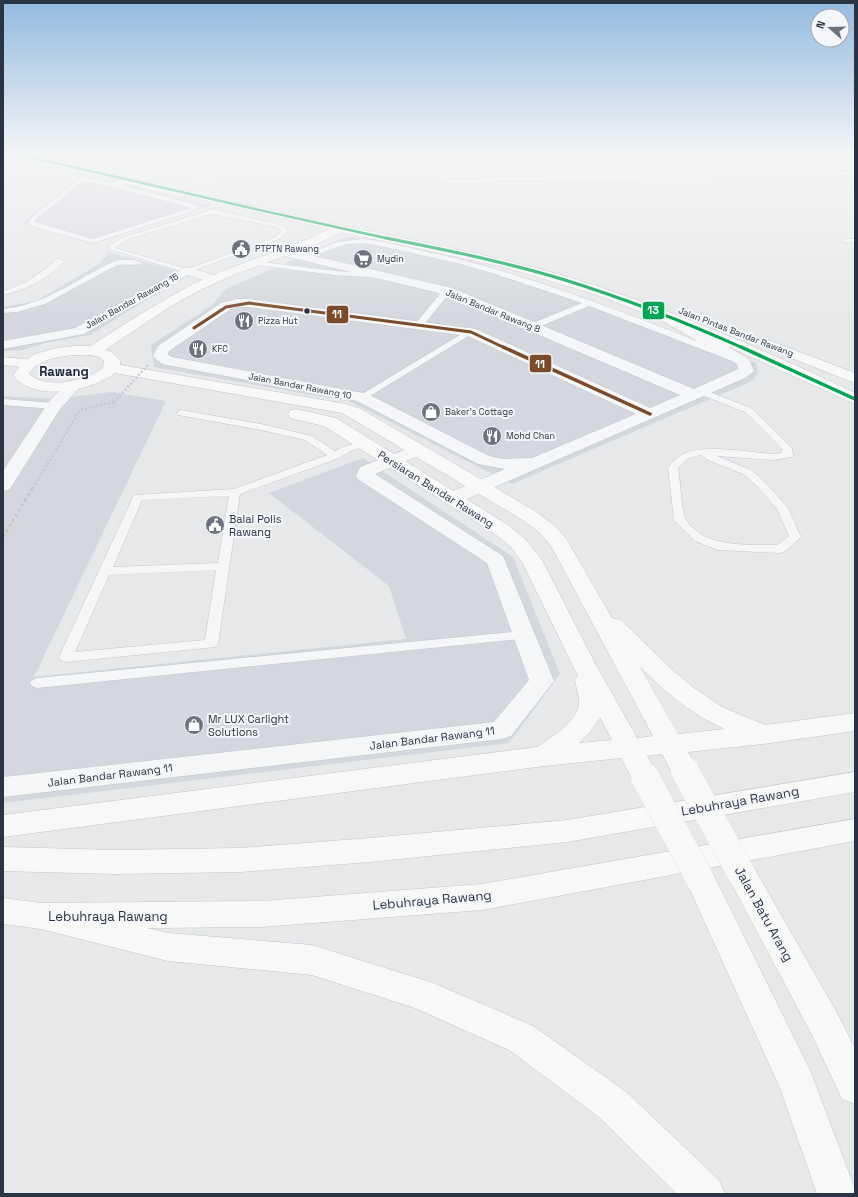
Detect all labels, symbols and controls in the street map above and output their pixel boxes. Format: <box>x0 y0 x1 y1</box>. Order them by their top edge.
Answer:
north arrow <box>810 8 850 48</box>
text: N <box>813 19 828 30</box>
public building icon: PTPTN Rawang <box>230 238 252 260</box>
place label: PTPTN Rawang <box>255 243 319 255</box>
supermarket icon: Mydin <box>352 248 374 270</box>
place label: Mydin <box>377 253 404 265</box>
street label: Jalan Bandar Rawang 15 <box>83 270 181 332</box>
street label: Jalan Bandar Rawang 8 <box>444 286 542 336</box>
line badge: 13 <box>642 301 665 320</box>
text: 13 <box>647 303 659 317</box>
street label: Jalan Pintas Bandar Rawang <box>677 304 796 360</box>
line badge: 11 <box>326 305 349 324</box>
unlabelled marker <box>302 306 312 316</box>
text: 11 <box>332 307 342 321</box>
restaurant icon: Pizza Hut <box>233 310 255 332</box>
place label: Pizza Hut <box>258 315 298 327</box>
restaurant icon: KFC <box>187 338 209 360</box>
place label: KFC <box>212 343 228 355</box>
line badge: 11 <box>529 354 552 373</box>
text: 11 <box>535 357 545 371</box>
district label: Rawang <box>39 363 89 380</box>
street label: Jalan Bandar Rawang 10 <box>247 370 353 402</box>
shop icon: Baker's Cottage <box>420 401 442 423</box>
place label: Baker's Cottage <box>445 406 513 418</box>
restaurant icon: Mohd Chan <box>481 425 503 447</box>
place label: Mohd Chan <box>506 430 555 442</box>
street label: Persiaran Bandar Rawang <box>375 447 497 531</box>
place label: Balai Polis Rawang <box>229 512 282 539</box>
public building icon: Balai Polis Rawang <box>204 514 226 536</box>
place label: Mr LUX Carlight Solutions <box>208 712 289 739</box>
shop icon: Mr LUX Carlight Solutions <box>183 714 205 736</box>
street label: Jalan Bandar Rawang 11 <box>369 723 495 753</box>
street label: Jalan Bandar Rawang 11 <box>47 760 173 790</box>
street label: Lebuhraya Rawang <box>680 782 800 820</box>
street label: Jalan Batu Arang <box>731 863 797 965</box>
street label: Lebuhraya Rawang <box>372 886 492 914</box>
street label: Lebuhraya Rawang <box>48 908 168 925</box>

